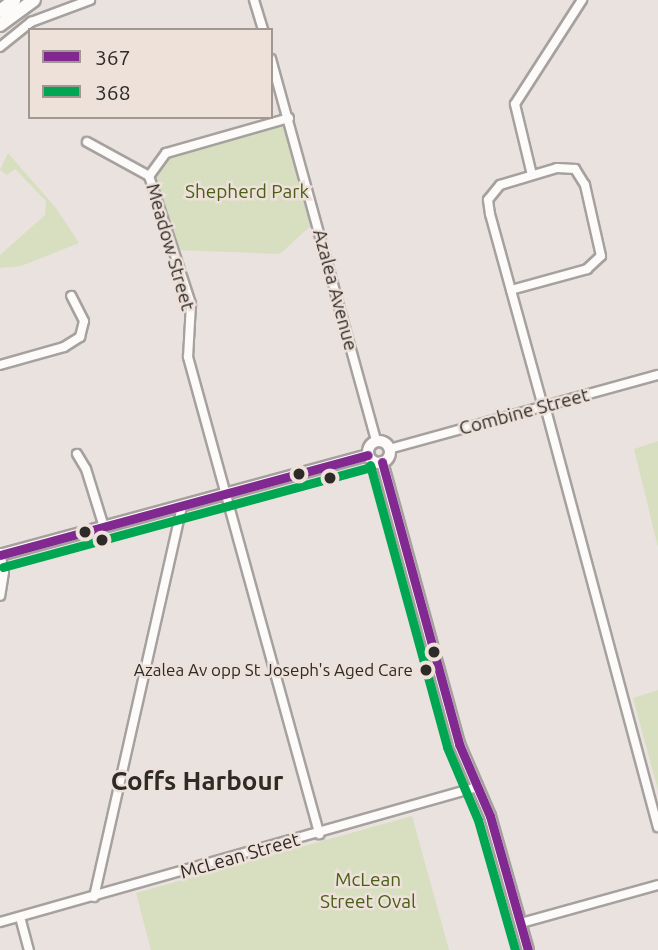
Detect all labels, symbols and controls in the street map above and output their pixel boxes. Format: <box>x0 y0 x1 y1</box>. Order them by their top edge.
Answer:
legend <box>28 28 273 119</box>
text: 367 <box>95 45 131 69</box>
text: 368 <box>95 80 131 104</box>
street label: Meadow Street <box>141 181 199 313</box>
park label: Shepherd Park <box>185 181 309 203</box>
street label: Azalea Avenue <box>308 227 362 353</box>
street label: Combine Street <box>457 384 591 440</box>
unlabelled marker <box>292 467 306 481</box>
unlabelled marker <box>323 471 337 485</box>
unlabelled marker <box>78 525 92 539</box>
unlabelled marker <box>95 533 109 547</box>
unlabelled marker <box>427 645 441 659</box>
place label: Azalea Av opp St Joseph's Aged Care <box>134 660 413 680</box>
marker: Azalea Av opp St Joseph's Aged Care <box>419 663 433 677</box>
district label: Coffs Harbour <box>111 765 283 797</box>
street label: McLean Street <box>177 828 303 884</box>
park label: McLean Street Oval <box>320 869 416 913</box>

